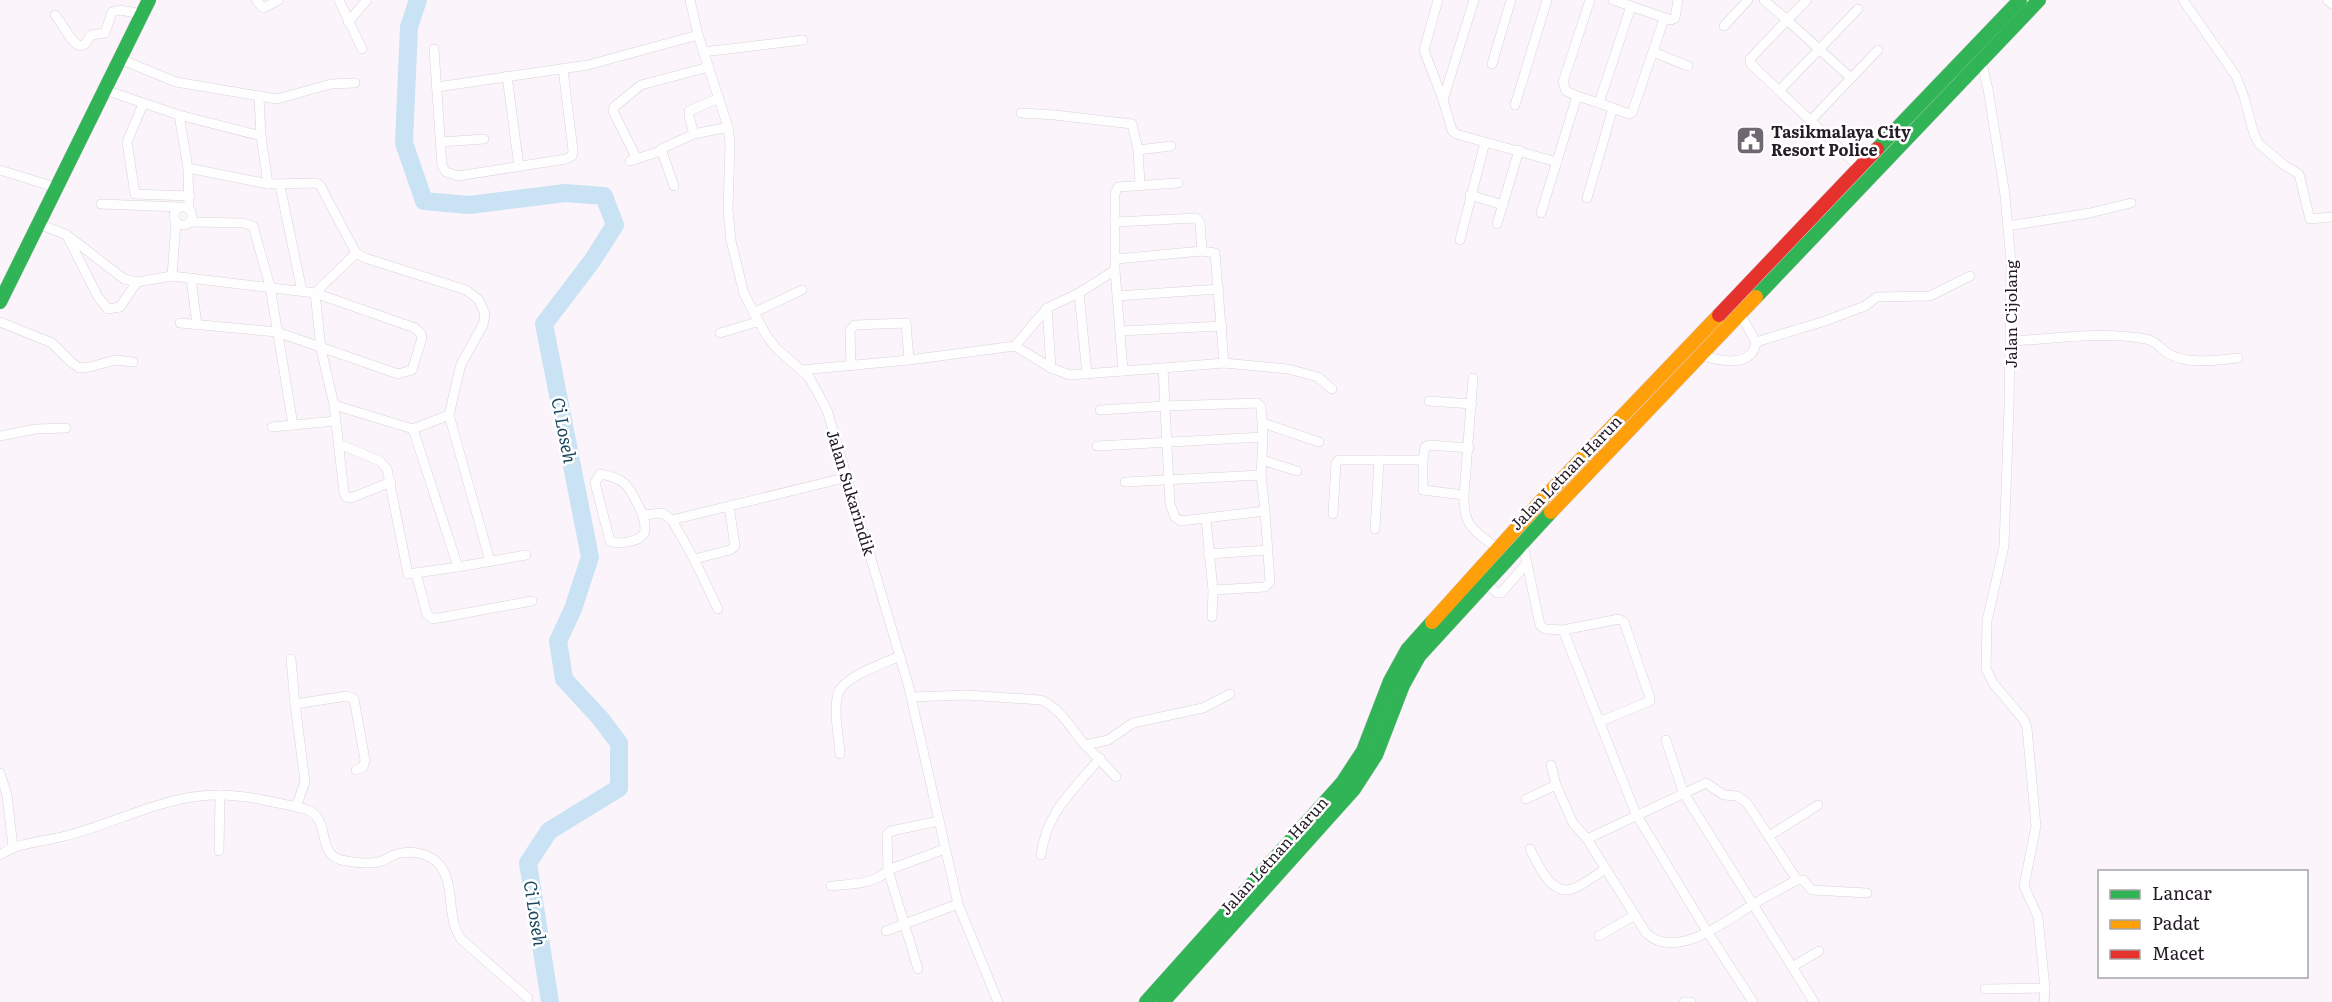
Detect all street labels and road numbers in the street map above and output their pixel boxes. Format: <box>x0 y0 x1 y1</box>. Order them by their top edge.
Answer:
street label: Jalan Cijolang <box>1998 260 2022 368</box>
street label: Jalan Letnan Harun <box>1504 409 1627 535</box>
street label: Jalan Sukarindik <box>821 426 883 558</box>
street label: Jalan Letnan Harun <box>1213 790 1333 919</box>

